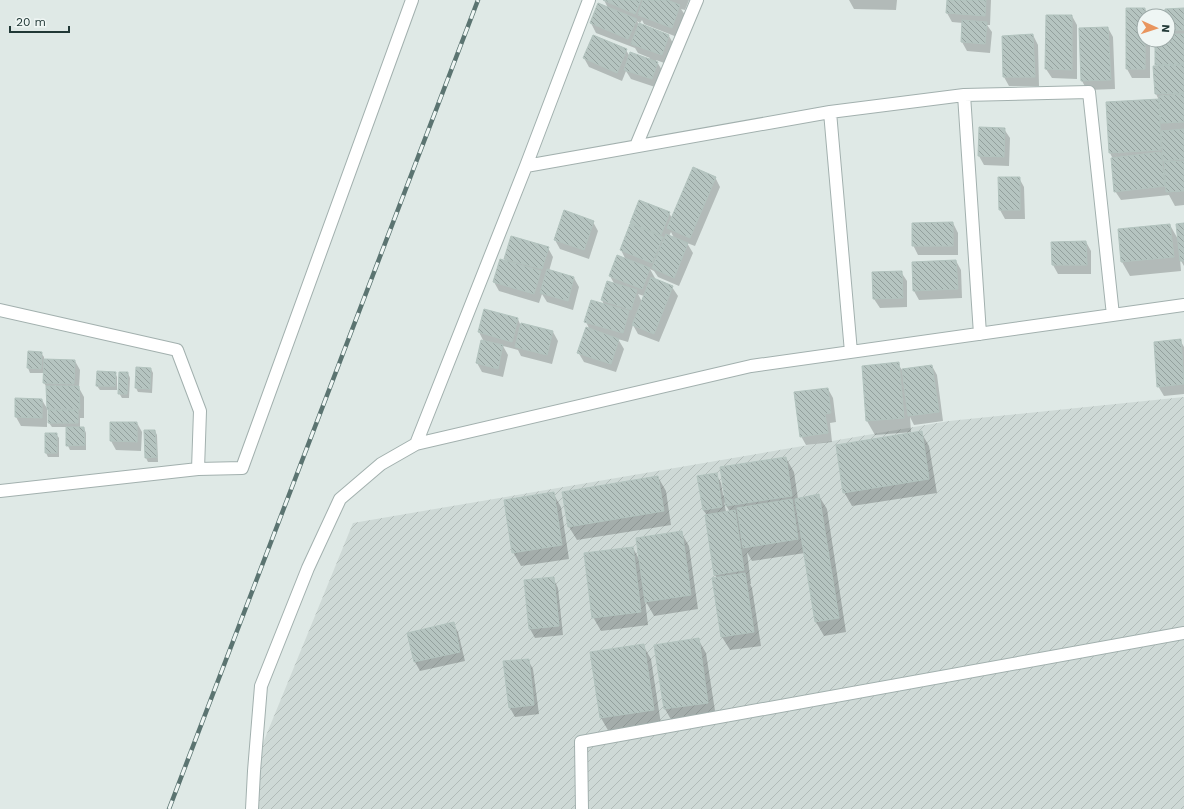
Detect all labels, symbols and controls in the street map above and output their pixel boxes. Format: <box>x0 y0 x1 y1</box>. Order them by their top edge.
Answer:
scale bar <box>10 8 69 34</box>
north arrow <box>1136 8 1176 48</box>
text: 20 m <box>16 15 46 29</box>
text: N <box>1159 24 1172 33</box>

